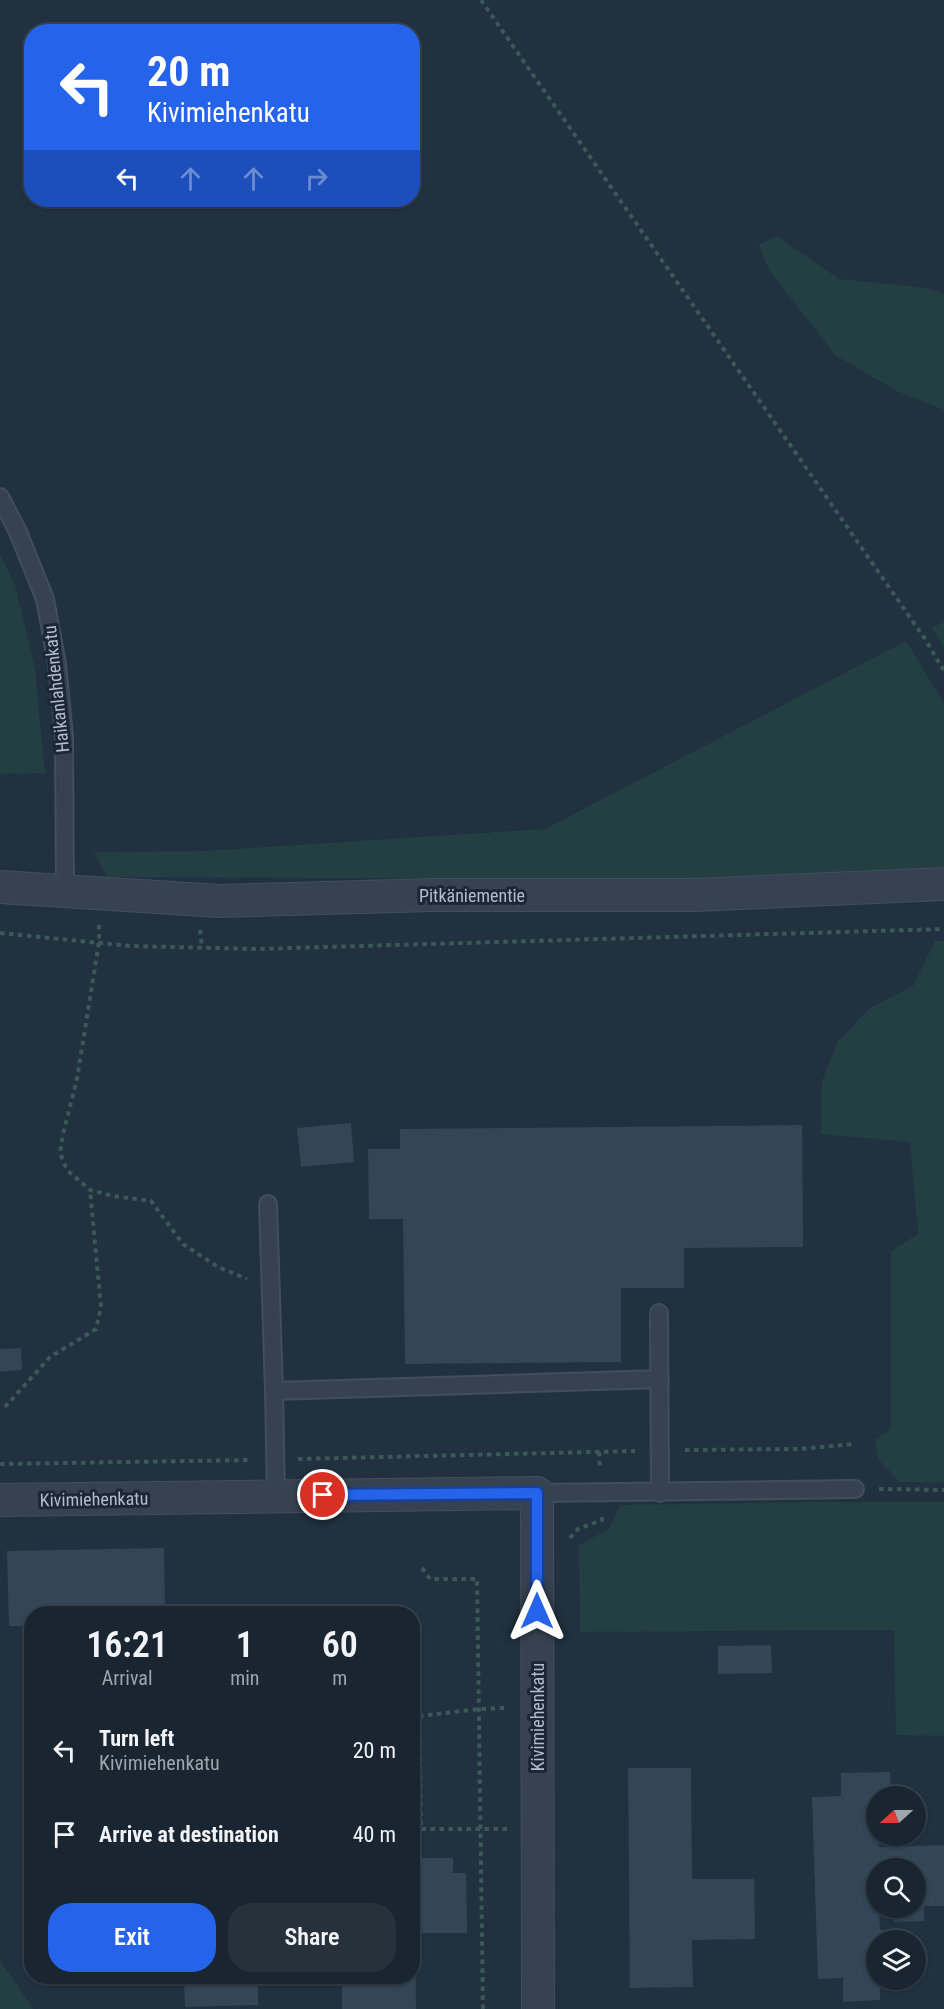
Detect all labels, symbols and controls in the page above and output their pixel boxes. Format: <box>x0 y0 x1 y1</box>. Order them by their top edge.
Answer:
text: 20 m <box>147 47 230 96</box>
icon: left <box>48 48 126 126</box>
text: Kivimiehenkatu <box>147 97 310 129</box>
icon: left <box>111 162 144 195</box>
icon: ahead <box>174 162 207 195</box>
icon: ahead <box>237 162 270 195</box>
icon: right <box>300 162 333 195</box>
street label: Haikanlahdenkatu <box>39 624 73 754</box>
street label: Pitkäniementie <box>419 885 525 906</box>
pin <box>297 1469 348 1520</box>
icon: arrive <box>306 1478 339 1511</box>
street label: Kivimiehenkatu <box>40 1488 148 1510</box>
position arrow <box>505 1579 569 1643</box>
text: 16:21 <box>86 1624 168 1666</box>
text: 1 <box>236 1624 254 1666</box>
text: 60 <box>322 1624 358 1666</box>
street label: Kivimiehenkatu <box>527 1663 548 1771</box>
text: Arrival <box>102 1666 153 1690</box>
text: min <box>230 1666 260 1690</box>
text: m <box>332 1666 347 1690</box>
text: Turn left <box>99 1726 174 1751</box>
icon: left <box>48 1734 81 1767</box>
text: 20 m <box>353 1738 396 1763</box>
text: Kivimiehenkatu <box>99 1751 220 1775</box>
north arrow <box>866 1786 926 1846</box>
map controls <box>866 1786 926 1990</box>
icon: arrive <box>48 1818 81 1851</box>
text: Arrive at destination <box>99 1822 279 1847</box>
text: 40 m <box>353 1822 396 1847</box>
button: search <box>866 1858 926 1918</box>
button: Exit <box>48 1903 216 1972</box>
button: Share <box>228 1903 396 1972</box>
button: layers <box>866 1930 926 1990</box>

